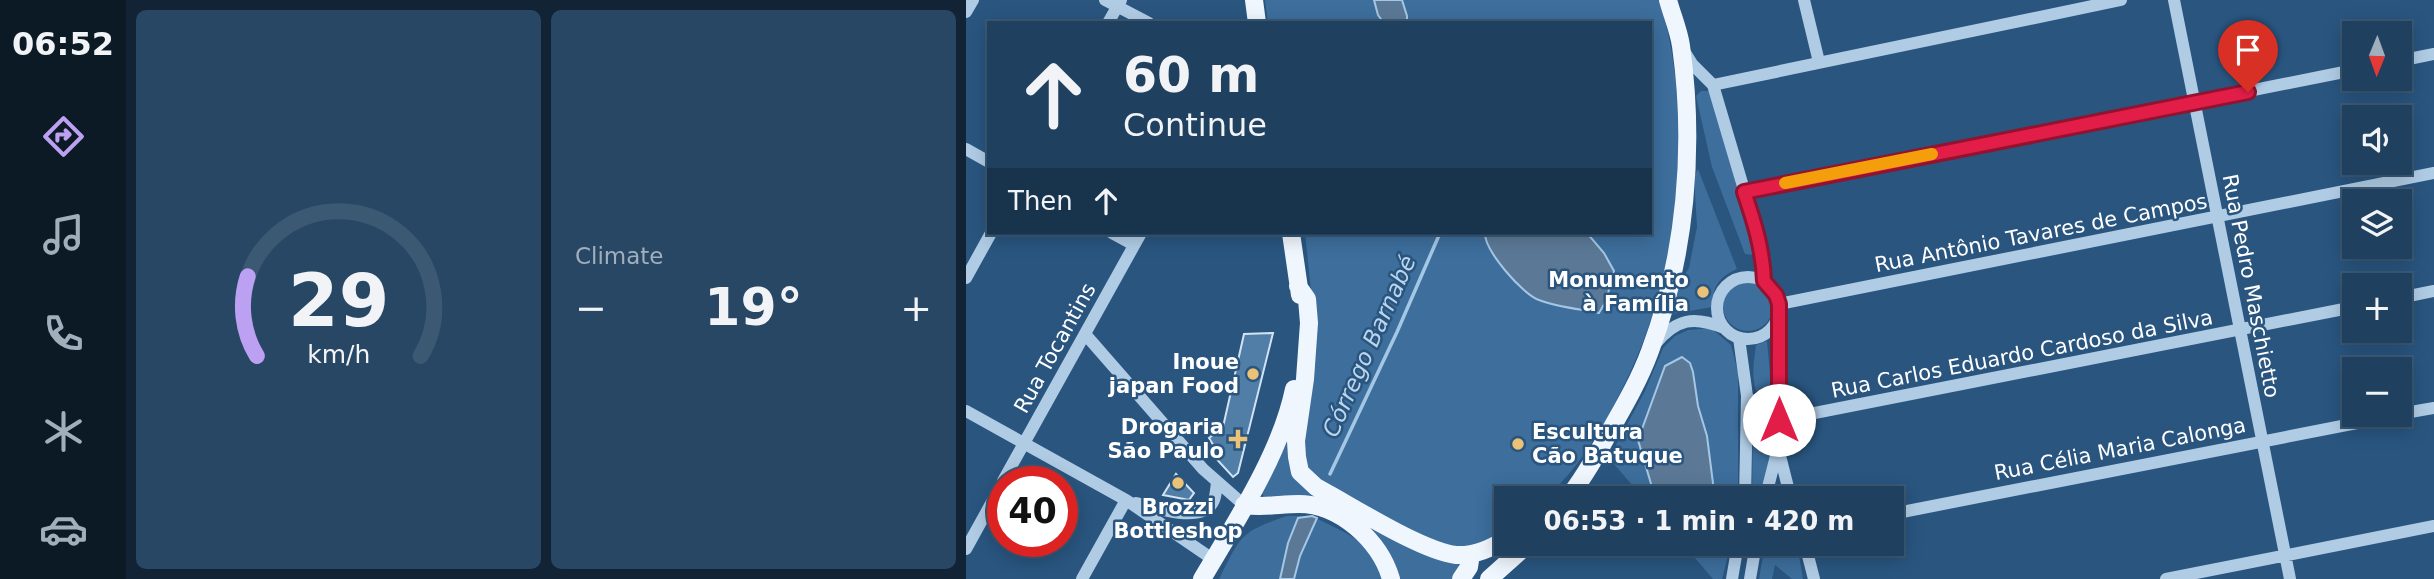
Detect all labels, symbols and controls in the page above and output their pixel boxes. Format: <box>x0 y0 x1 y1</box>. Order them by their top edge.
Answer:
pin <box>2218 20 2278 92</box>
north arrow <box>2342 21 2412 91</box>
map controls <box>2342 21 2412 427</box>
text: 06:52 <box>12 25 114 63</box>
icon: arrive <box>2229 31 2267 69</box>
text: 60 m <box>1123 47 1259 104</box>
icon: ahead <box>1008 49 1099 140</box>
button: sound <box>2342 105 2412 175</box>
text: Continue <box>1123 106 1267 144</box>
icon: directions <box>39 112 88 161</box>
street label: Rua Pedro Maschietto <box>2218 172 2284 400</box>
icon: ahead <box>1087 182 1125 220</box>
text: Then <box>1008 186 1073 216</box>
street label: Rua Antônio Tavares de Campos <box>1873 189 2209 277</box>
button: layers <box>2342 189 2412 259</box>
icon: music <box>39 210 88 259</box>
text: Climate <box>575 243 664 269</box>
water label: Córrego Barnabé <box>1317 251 1421 441</box>
text: 29 <box>288 258 389 343</box>
place label: Monumento à Família <box>1548 268 1689 316</box>
button: + <box>2342 273 2412 343</box>
text: 19° <box>704 277 803 337</box>
street label: Rua Tocantins <box>1009 279 1101 417</box>
marker: Monumento à Família <box>1695 284 1711 300</box>
text: − <box>575 286 607 330</box>
text: + <box>900 286 932 330</box>
street label: Rua Carlos Eduardo Cardoso da Silva <box>1829 305 2215 403</box>
icon: phone <box>39 309 88 358</box>
text: km/h <box>307 339 370 368</box>
place label: Inoue japan Food <box>1108 350 1239 398</box>
button: − <box>2342 357 2412 427</box>
marker: Inoue japan Food <box>1245 366 1261 382</box>
position arrow <box>1742 383 1816 457</box>
icon: climate <box>39 407 88 456</box>
street label: Rua Célia Maria Calonga <box>1992 413 2248 485</box>
place label: Drogaria São Paulo <box>1107 415 1224 463</box>
place label: Escultura Cão Batuque <box>1532 420 1683 468</box>
marker: Drogaria São Paulo <box>1230 431 1246 447</box>
marker: Escultura Cão Batuque <box>1510 436 1526 452</box>
speed limit sign: 40 <box>987 466 1078 557</box>
marker: Brozzi Bottleshop <box>1170 475 1186 491</box>
place label: Brozzi Bottleshop <box>1114 495 1242 543</box>
icon: car <box>39 505 88 554</box>
text: 06:53 · 1 min · 420 m <box>1544 506 1854 536</box>

